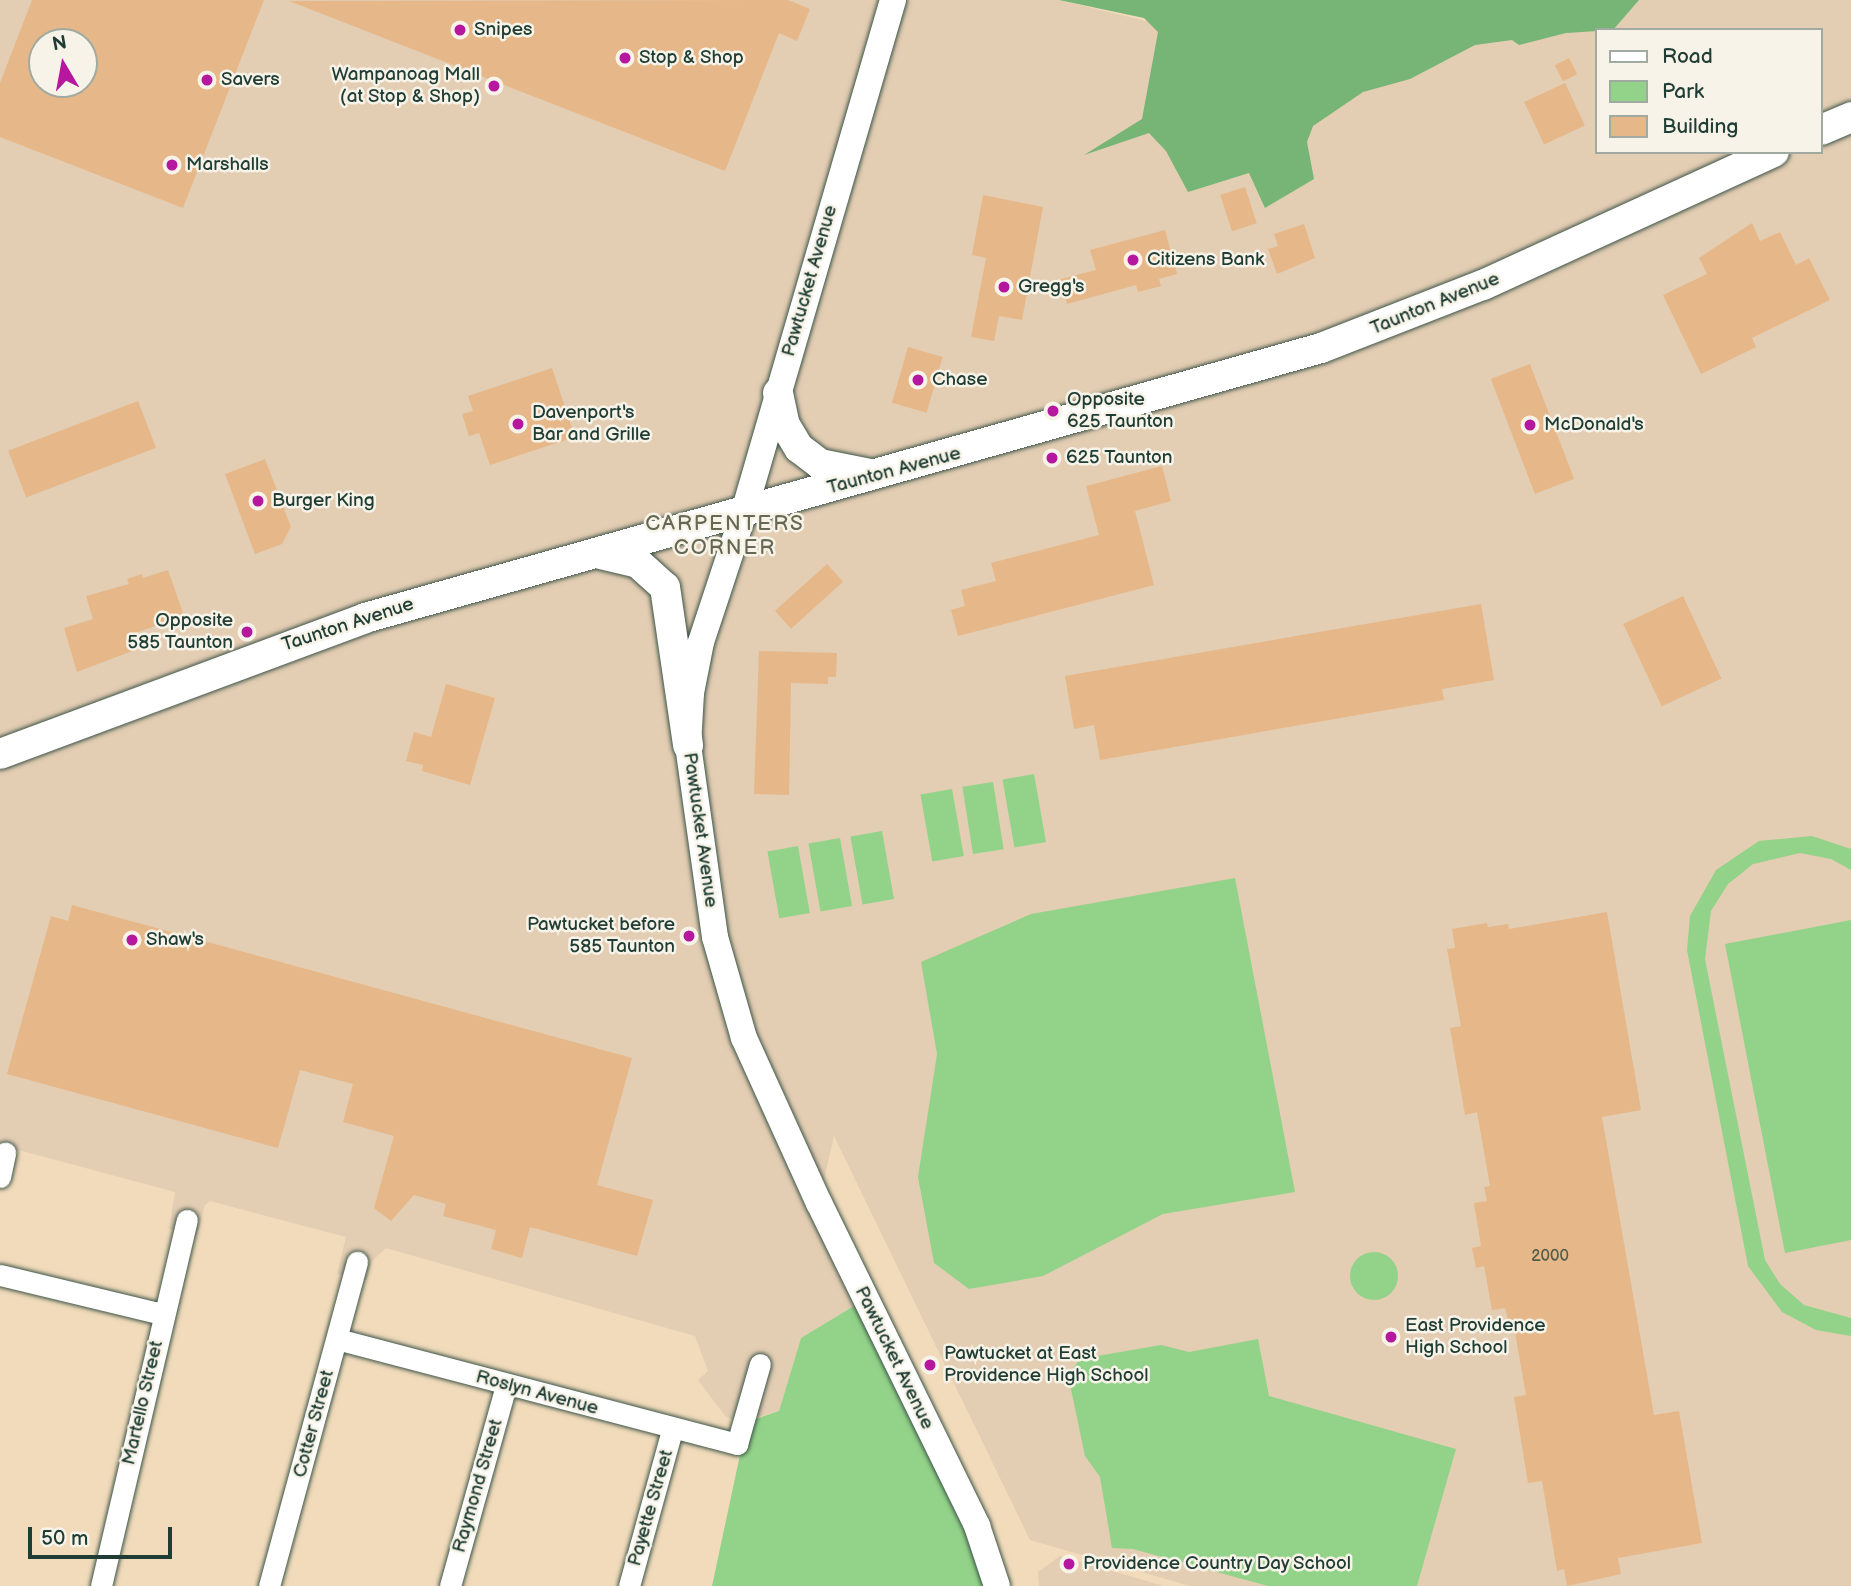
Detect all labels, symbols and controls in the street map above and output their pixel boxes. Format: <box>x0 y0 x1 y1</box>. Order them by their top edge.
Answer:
place label: Snipes <box>474 19 532 41</box>
marker: Snipes <box>452 22 468 38</box>
north arrow <box>28 28 98 98</box>
legend <box>1596 28 1823 154</box>
text: N <box>51 31 69 56</box>
text: Road <box>1662 44 1713 69</box>
place label: Stop & Shop <box>639 47 744 69</box>
marker: Stop & Shop <box>617 50 633 66</box>
place label: Wampanoag Mall (at Stop & Shop) <box>332 64 480 108</box>
place label: Savers <box>221 69 280 91</box>
marker: Savers <box>199 72 215 88</box>
marker: Wampanoag Mall (at Stop & Shop) <box>486 78 502 94</box>
text: Park <box>1662 79 1704 104</box>
text: Building <box>1662 114 1738 139</box>
place label: Marshalls <box>186 154 269 176</box>
marker: Marshalls <box>164 157 180 173</box>
street label: Pawtucket Avenue <box>778 203 842 359</box>
place label: Citizens Bank <box>1147 249 1264 271</box>
marker: Citizens Bank <box>1125 252 1141 268</box>
street label: Taunton Avenue <box>1367 268 1503 340</box>
place label: Gregg's <box>1018 276 1084 298</box>
marker: Gregg's <box>996 279 1012 295</box>
place label: Chase <box>932 369 987 391</box>
marker: Chase <box>910 372 926 388</box>
place label: Opposite 625 Taunton <box>1067 389 1174 433</box>
place label: Davenport's Bar and Grille <box>532 402 650 446</box>
marker: Opposite 625 Taunton <box>1045 403 1061 419</box>
place label: McDonald's <box>1544 414 1644 436</box>
marker: Davenport's Bar and Grille <box>510 416 526 432</box>
marker: McDonald's <box>1522 417 1538 433</box>
street label: Taunton Avenue <box>825 442 963 500</box>
place label: 625 Taunton <box>1066 447 1173 469</box>
marker: 625 Taunton <box>1044 450 1060 466</box>
place label: Burger King <box>272 490 375 512</box>
marker: Burger King <box>250 493 266 509</box>
district label: CARPENTERS CORNER <box>646 511 804 561</box>
street label: Taunton Avenue <box>279 593 417 657</box>
place label: Opposite 585 Taunton <box>127 610 233 654</box>
marker: Opposite 585 Taunton <box>239 624 255 640</box>
street label: Pawtucket Avenue <box>678 751 722 909</box>
place label: Pawtucket before 585 Taunton <box>527 914 675 958</box>
marker: Pawtucket before 585 Taunton <box>681 928 697 944</box>
place label: Shaw's <box>146 929 204 951</box>
marker: Shaw's <box>124 932 140 948</box>
house number: 2000 <box>1531 1247 1569 1267</box>
street label: Pawtucket Avenue <box>850 1283 938 1433</box>
place label: East Providence High School <box>1405 1315 1546 1359</box>
marker: East Providence High School <box>1383 1329 1399 1345</box>
street label: Martello Street <box>118 1338 168 1468</box>
place label: Pawtucket at East Providence High School <box>944 1343 1149 1387</box>
marker: Pawtucket at East Providence High School <box>922 1357 938 1373</box>
street label: Roslyn Avenue <box>473 1366 601 1420</box>
street label: Cotter Street <box>289 1368 339 1480</box>
street label: Raymond Street <box>448 1416 508 1556</box>
street label: Payette Street <box>623 1447 679 1569</box>
scale bar <box>32 1512 175 1556</box>
text: 50 m <box>41 1526 88 1551</box>
place label: Providence Country Day School <box>1083 1553 1354 1575</box>
marker: Providence Country Day School <box>1061 1556 1077 1572</box>

